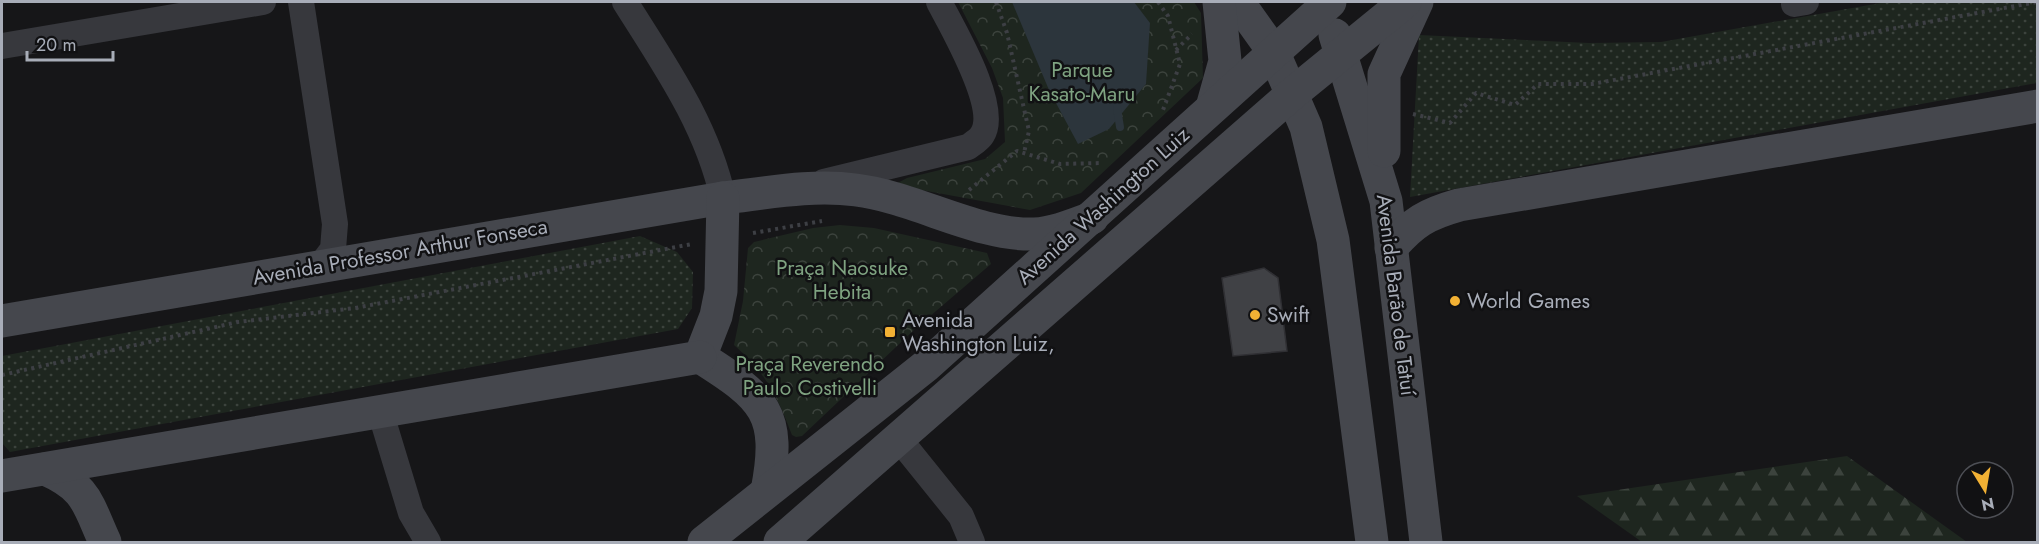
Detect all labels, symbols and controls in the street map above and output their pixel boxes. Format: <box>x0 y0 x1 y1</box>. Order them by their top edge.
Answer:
scale bar <box>27 24 112 62</box>
text: 20 m <box>36 32 76 58</box>
park label: Parque Kasato-Maru <box>1029 55 1135 109</box>
street label: Avenida Washington Luiz <box>1010 120 1196 292</box>
street label: Avenida Barão de Tatuí <box>1369 193 1423 399</box>
street label: Avenida Professor Arthur Fonseca <box>250 211 550 293</box>
park label: Praça Naosuke Hebita <box>776 253 908 307</box>
place label: World Games <box>1467 286 1590 316</box>
marker: World Games <box>1448 294 1462 308</box>
place label: Swift <box>1267 300 1309 330</box>
place label: Avenida Washington Luiz, <box>902 305 1055 359</box>
marker: Swift <box>1248 308 1262 322</box>
marker: Avenida Washington Luiz, <box>883 325 897 339</box>
park label: Praça Reverendo Paulo Costivelli <box>736 349 885 403</box>
north arrow <box>1955 460 2015 520</box>
text: N <box>1979 492 1996 517</box>

